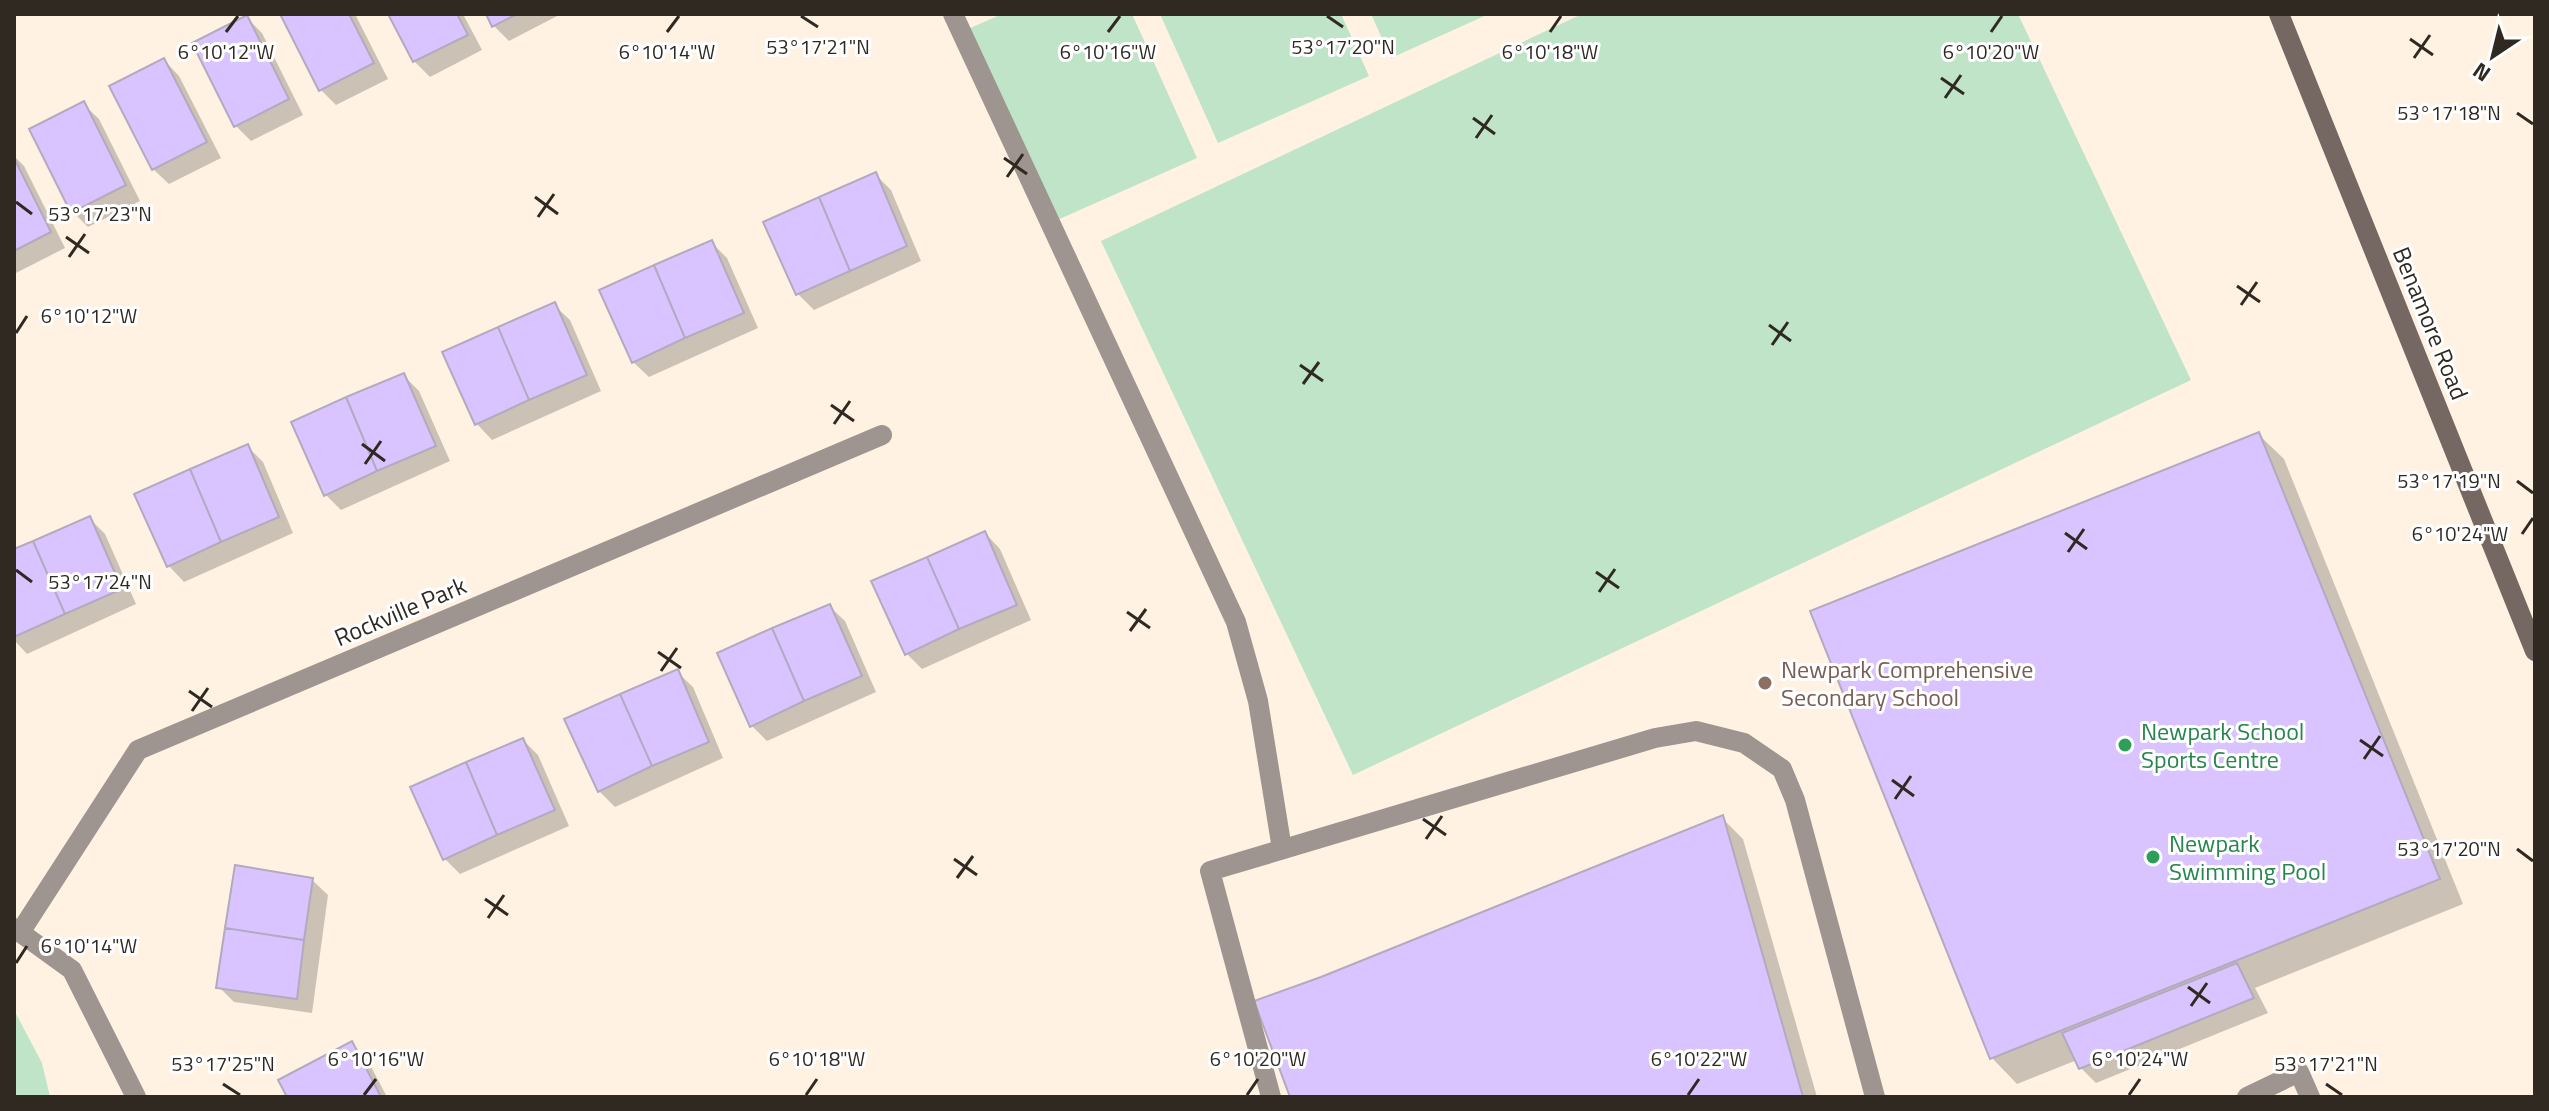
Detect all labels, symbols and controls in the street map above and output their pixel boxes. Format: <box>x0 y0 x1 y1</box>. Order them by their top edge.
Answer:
north arrow <box>2453 16 2533 96</box>
text: 53°17'21"N <box>766 31 870 62</box>
text: 53°17'20"N <box>1291 31 1395 62</box>
text: 6°10'12"W <box>178 36 275 67</box>
text: 6°10'14"W <box>619 36 716 67</box>
text: 6°10'16"W <box>1060 36 1157 67</box>
text: 6°10'18"W <box>1502 36 1599 67</box>
text: 6°10'20"W <box>1943 36 2040 67</box>
text: N <box>2466 54 2498 91</box>
text: 53°17'18"N <box>2397 97 2501 128</box>
text: 53°17'23"N <box>48 198 152 229</box>
street label: Benamore Road <box>2384 241 2478 405</box>
text: 6°10'12"W <box>41 300 138 331</box>
text: 53°17'19"N <box>2397 465 2501 496</box>
text: 6°10'24"W <box>2412 518 2509 549</box>
text: 53°17'24"N <box>48 566 152 597</box>
street label: Rockville Park <box>328 567 472 655</box>
place label: Newpark Comprehensive Secondary School <box>1781 651 2033 715</box>
marker: Newpark Comprehensive Secondary School <box>1756 674 1774 692</box>
place label: Newpark School Sports Centre <box>2141 713 2304 777</box>
marker: Newpark School Sports Centre <box>2116 736 2134 754</box>
place label: Newpark Swimming Pool <box>2169 825 2326 889</box>
text: 53°17'20"N <box>2397 833 2501 864</box>
marker: Newpark Swimming Pool <box>2144 848 2162 866</box>
text: 6°10'14"W <box>41 930 138 961</box>
text: 6°10'16"W <box>328 1043 425 1074</box>
text: 6°10'18"W <box>769 1043 866 1074</box>
text: 6°10'20"W <box>1210 1043 1307 1074</box>
text: 6°10'22"W <box>1651 1043 1748 1074</box>
text: 6°10'24"W <box>2092 1043 2189 1074</box>
text: 53°17'25"N <box>171 1048 275 1079</box>
text: 53°17'21"N <box>2274 1048 2378 1079</box>

